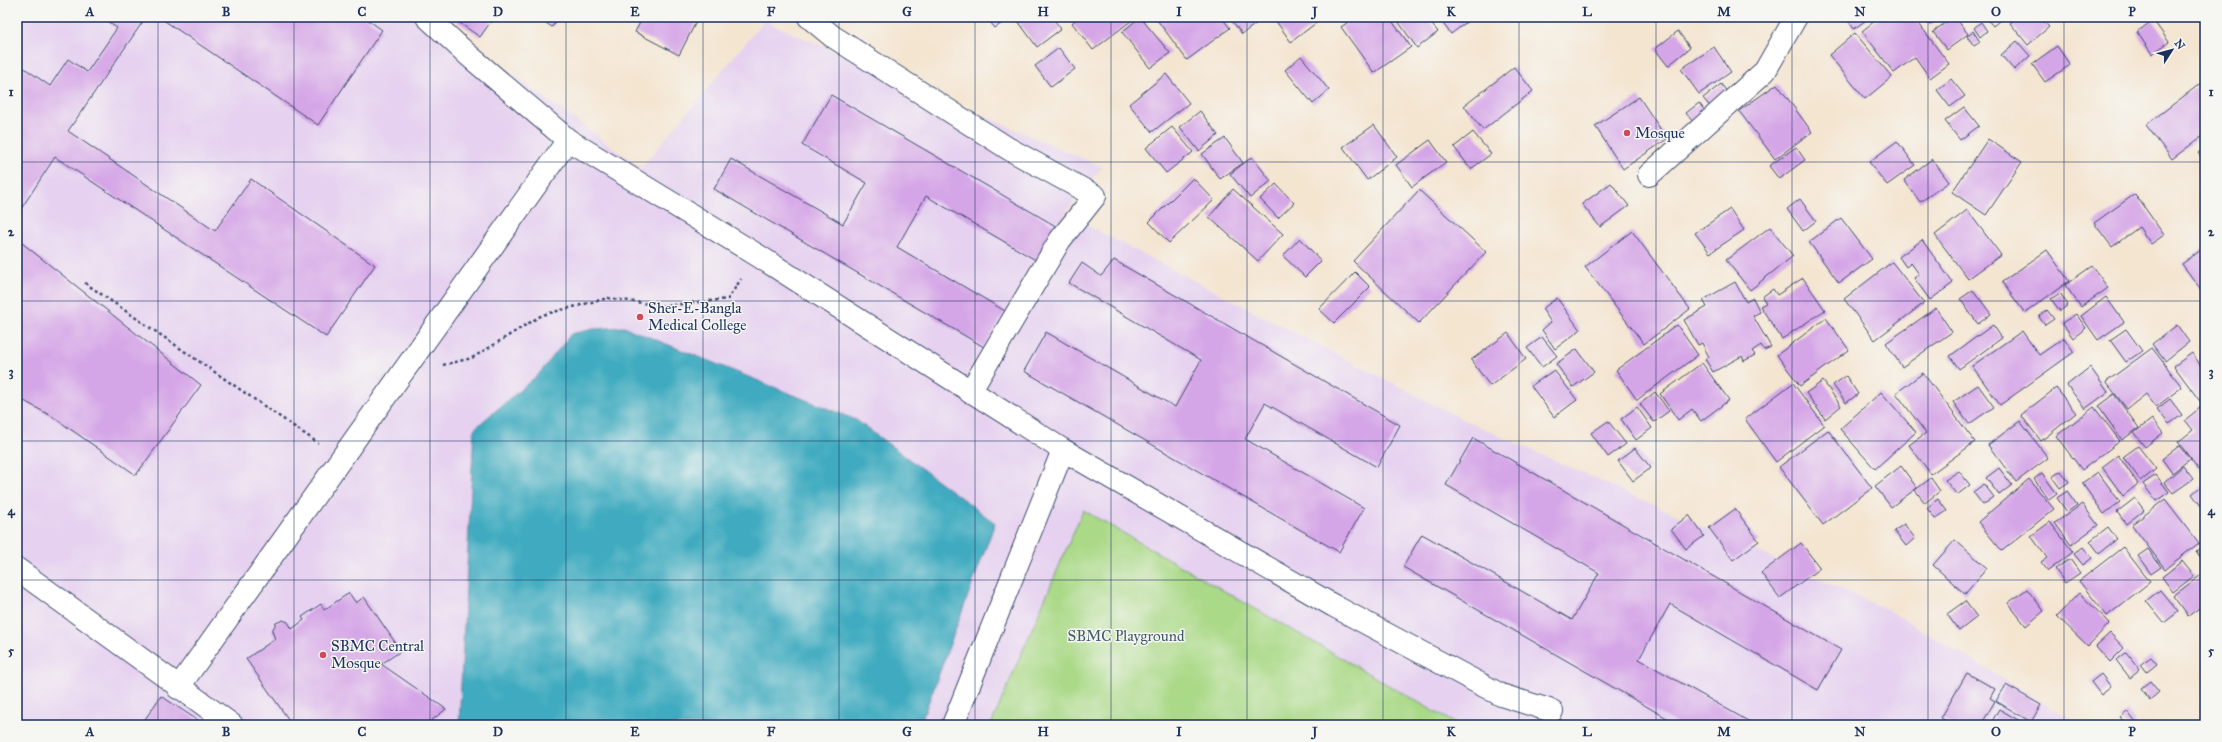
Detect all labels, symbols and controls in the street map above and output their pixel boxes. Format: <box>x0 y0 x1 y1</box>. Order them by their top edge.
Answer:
text: A <box>85 4 95 20</box>
text: B <box>222 4 231 20</box>
text: C <box>358 4 367 20</box>
text: D <box>493 4 503 20</box>
text: E <box>630 4 640 20</box>
text: F <box>767 4 776 20</box>
text: G <box>902 4 912 20</box>
text: H <box>1037 4 1049 20</box>
text: I <box>1176 4 1182 20</box>
text: J <box>1310 4 1318 20</box>
text: K <box>1446 4 1456 20</box>
text: L <box>1582 4 1592 20</box>
text: M <box>1717 4 1731 20</box>
text: N <box>1854 4 1866 20</box>
text: O <box>1991 4 2001 20</box>
text: P <box>2128 4 2136 20</box>
north arrow <box>2152 30 2192 70</box>
text: N <box>2172 37 2188 53</box>
text: 1 <box>8 84 14 100</box>
text: 1 <box>2208 84 2214 100</box>
place label: Mosque <box>1635 124 1685 143</box>
marker: Mosque <box>1622 128 1632 138</box>
text: 2 <box>8 224 15 240</box>
text: 2 <box>2208 224 2215 240</box>
place label: Sher-E-Bangla Medical College <box>648 299 747 334</box>
marker: Sher-E-Bangla Medical College <box>635 312 645 322</box>
text: 3 <box>8 364 14 380</box>
text: 3 <box>2208 364 2214 380</box>
text: 4 <box>7 503 15 519</box>
text: 4 <box>2207 503 2215 519</box>
park label: SBMC Playground <box>1068 627 1185 645</box>
place label: SBMC Central Mosque <box>331 637 425 673</box>
text: 5 <box>8 643 15 659</box>
text: 5 <box>2208 643 2215 659</box>
marker: SBMC Central Mosque <box>318 650 328 660</box>
text: A <box>85 724 95 740</box>
text: B <box>222 724 231 740</box>
text: C <box>358 724 367 740</box>
text: D <box>493 724 503 740</box>
text: E <box>630 724 640 740</box>
text: F <box>767 724 776 740</box>
text: G <box>902 724 912 740</box>
text: H <box>1037 724 1049 740</box>
text: I <box>1176 724 1182 740</box>
text: J <box>1310 724 1318 740</box>
text: K <box>1446 724 1456 740</box>
text: L <box>1582 724 1592 740</box>
text: M <box>1717 724 1731 740</box>
text: N <box>1854 724 1866 740</box>
text: O <box>1991 724 2001 740</box>
text: P <box>2128 724 2136 740</box>

